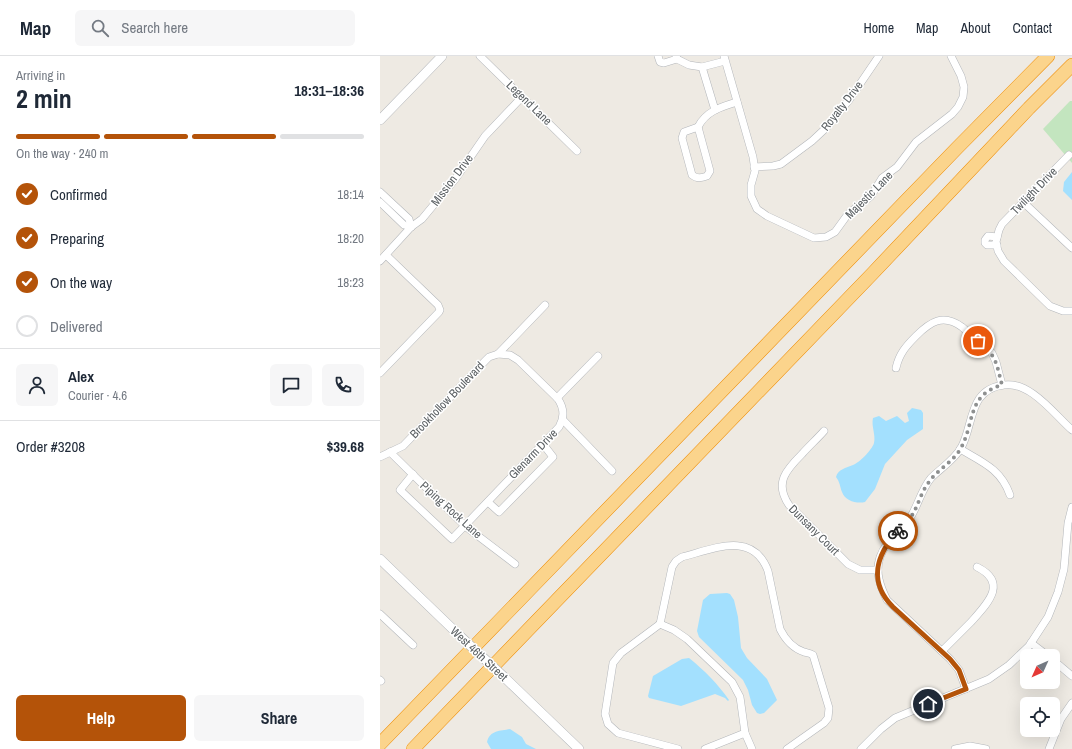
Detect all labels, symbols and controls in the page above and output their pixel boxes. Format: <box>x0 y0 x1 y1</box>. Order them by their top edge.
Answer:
search box <box>75 10 355 46</box>
text: Map <box>20 15 51 41</box>
icon: search <box>89 17 111 39</box>
text: Search here <box>121 17 188 38</box>
text: Home <box>863 19 894 37</box>
text: Map <box>916 19 938 37</box>
text: About <box>960 19 990 37</box>
text: Contact <box>1012 19 1052 37</box>
text: Arriving in <box>16 67 65 84</box>
street label: Legend Lane <box>503 77 555 129</box>
street label: Royalty Drive <box>818 78 866 134</box>
text: 18:31–18:36 <box>294 80 364 101</box>
text: 2 min <box>16 81 72 116</box>
text: On the way · 240 m <box>16 145 108 162</box>
street label: Mission Drive <box>427 151 477 209</box>
street label: Twilight Drive <box>1007 164 1061 218</box>
street label: Majestic Lane <box>842 168 896 222</box>
icon: check <box>16 183 38 205</box>
text: Confirmed <box>50 184 107 205</box>
text: 18:14 <box>337 186 364 203</box>
icon: check <box>16 227 38 249</box>
text: Preparing <box>50 228 104 249</box>
text: 18:20 <box>337 230 364 247</box>
icon: check <box>16 271 38 293</box>
text: On the way <box>50 272 112 293</box>
text: 18:23 <box>337 274 364 291</box>
text: Delivered <box>50 316 103 337</box>
pin <box>961 324 995 358</box>
icon: bag <box>967 330 989 352</box>
street label: Brookhollow Boulevard <box>406 358 488 442</box>
button: person <box>16 364 58 406</box>
button: chat <box>270 364 312 406</box>
button: phone <box>322 364 364 406</box>
text: Alex <box>68 366 94 387</box>
text: Courier · 4.6 <box>68 387 127 404</box>
street label: Glenarm Drive <box>505 425 561 483</box>
text: Order #3208 <box>16 436 85 457</box>
text: $39.68 <box>326 436 364 457</box>
street label: Piping Rock Lane <box>417 478 485 542</box>
street label: Dunsany Court <box>785 501 843 559</box>
courier <box>878 511 918 551</box>
icon: bike <box>887 520 909 542</box>
street label: West 46th Street <box>447 623 511 685</box>
north arrow <box>1020 649 1060 689</box>
map controls <box>1020 649 1060 737</box>
pin <box>911 687 945 721</box>
icon: home <box>917 693 939 715</box>
button: Help <box>16 695 186 741</box>
button: Share <box>194 695 364 741</box>
button: locate <box>1020 697 1060 737</box>

